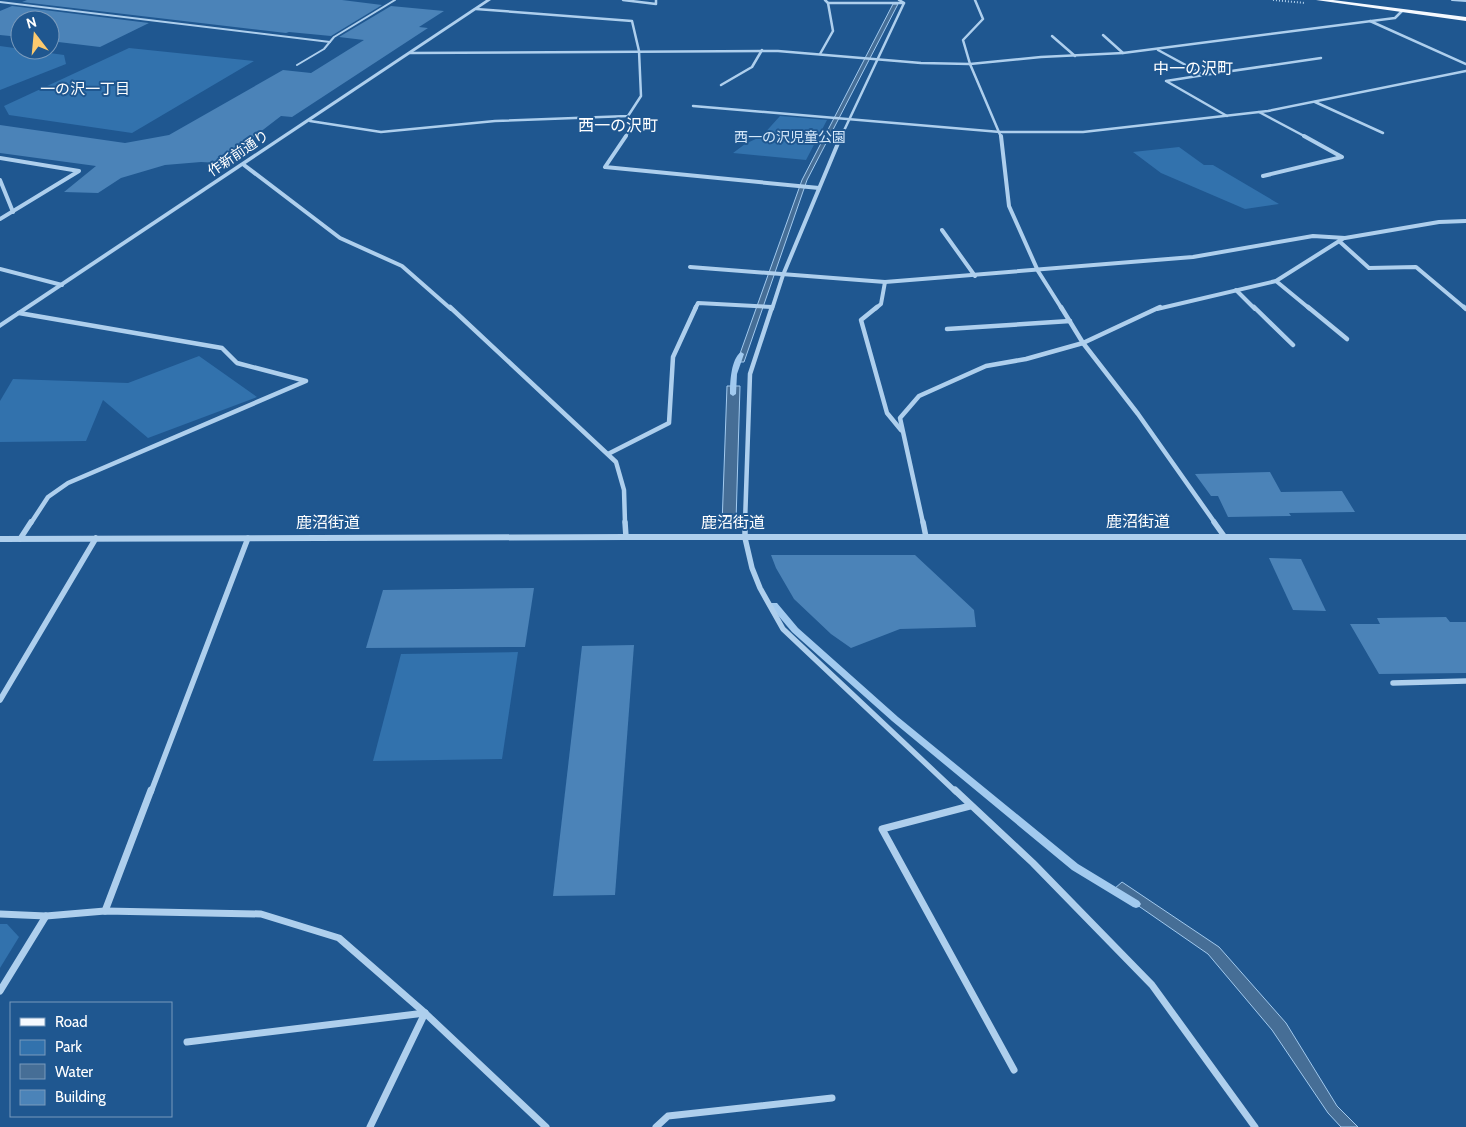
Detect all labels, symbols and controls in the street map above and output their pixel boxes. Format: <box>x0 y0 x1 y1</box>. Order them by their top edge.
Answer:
north arrow <box>10 10 60 60</box>
text: N <box>24 12 39 33</box>
district label: 中一の沢町 <box>1153 59 1233 78</box>
district label: 一の沢一丁目 <box>40 80 130 98</box>
district label: 西一の沢町 <box>578 116 658 135</box>
street label: 作新前通り <box>204 126 272 180</box>
park label: 西一の沢児童公園 <box>734 128 846 146</box>
street label: 鹿沼街道 <box>1106 512 1170 531</box>
street label: 鹿沼街道 <box>296 513 360 532</box>
street label: 鹿沼街道 <box>701 513 765 532</box>
legend <box>10 1002 172 1117</box>
text: Road <box>55 1013 88 1031</box>
text: Park <box>55 1038 82 1056</box>
text: Water <box>55 1063 93 1081</box>
text: Building <box>55 1088 106 1106</box>

